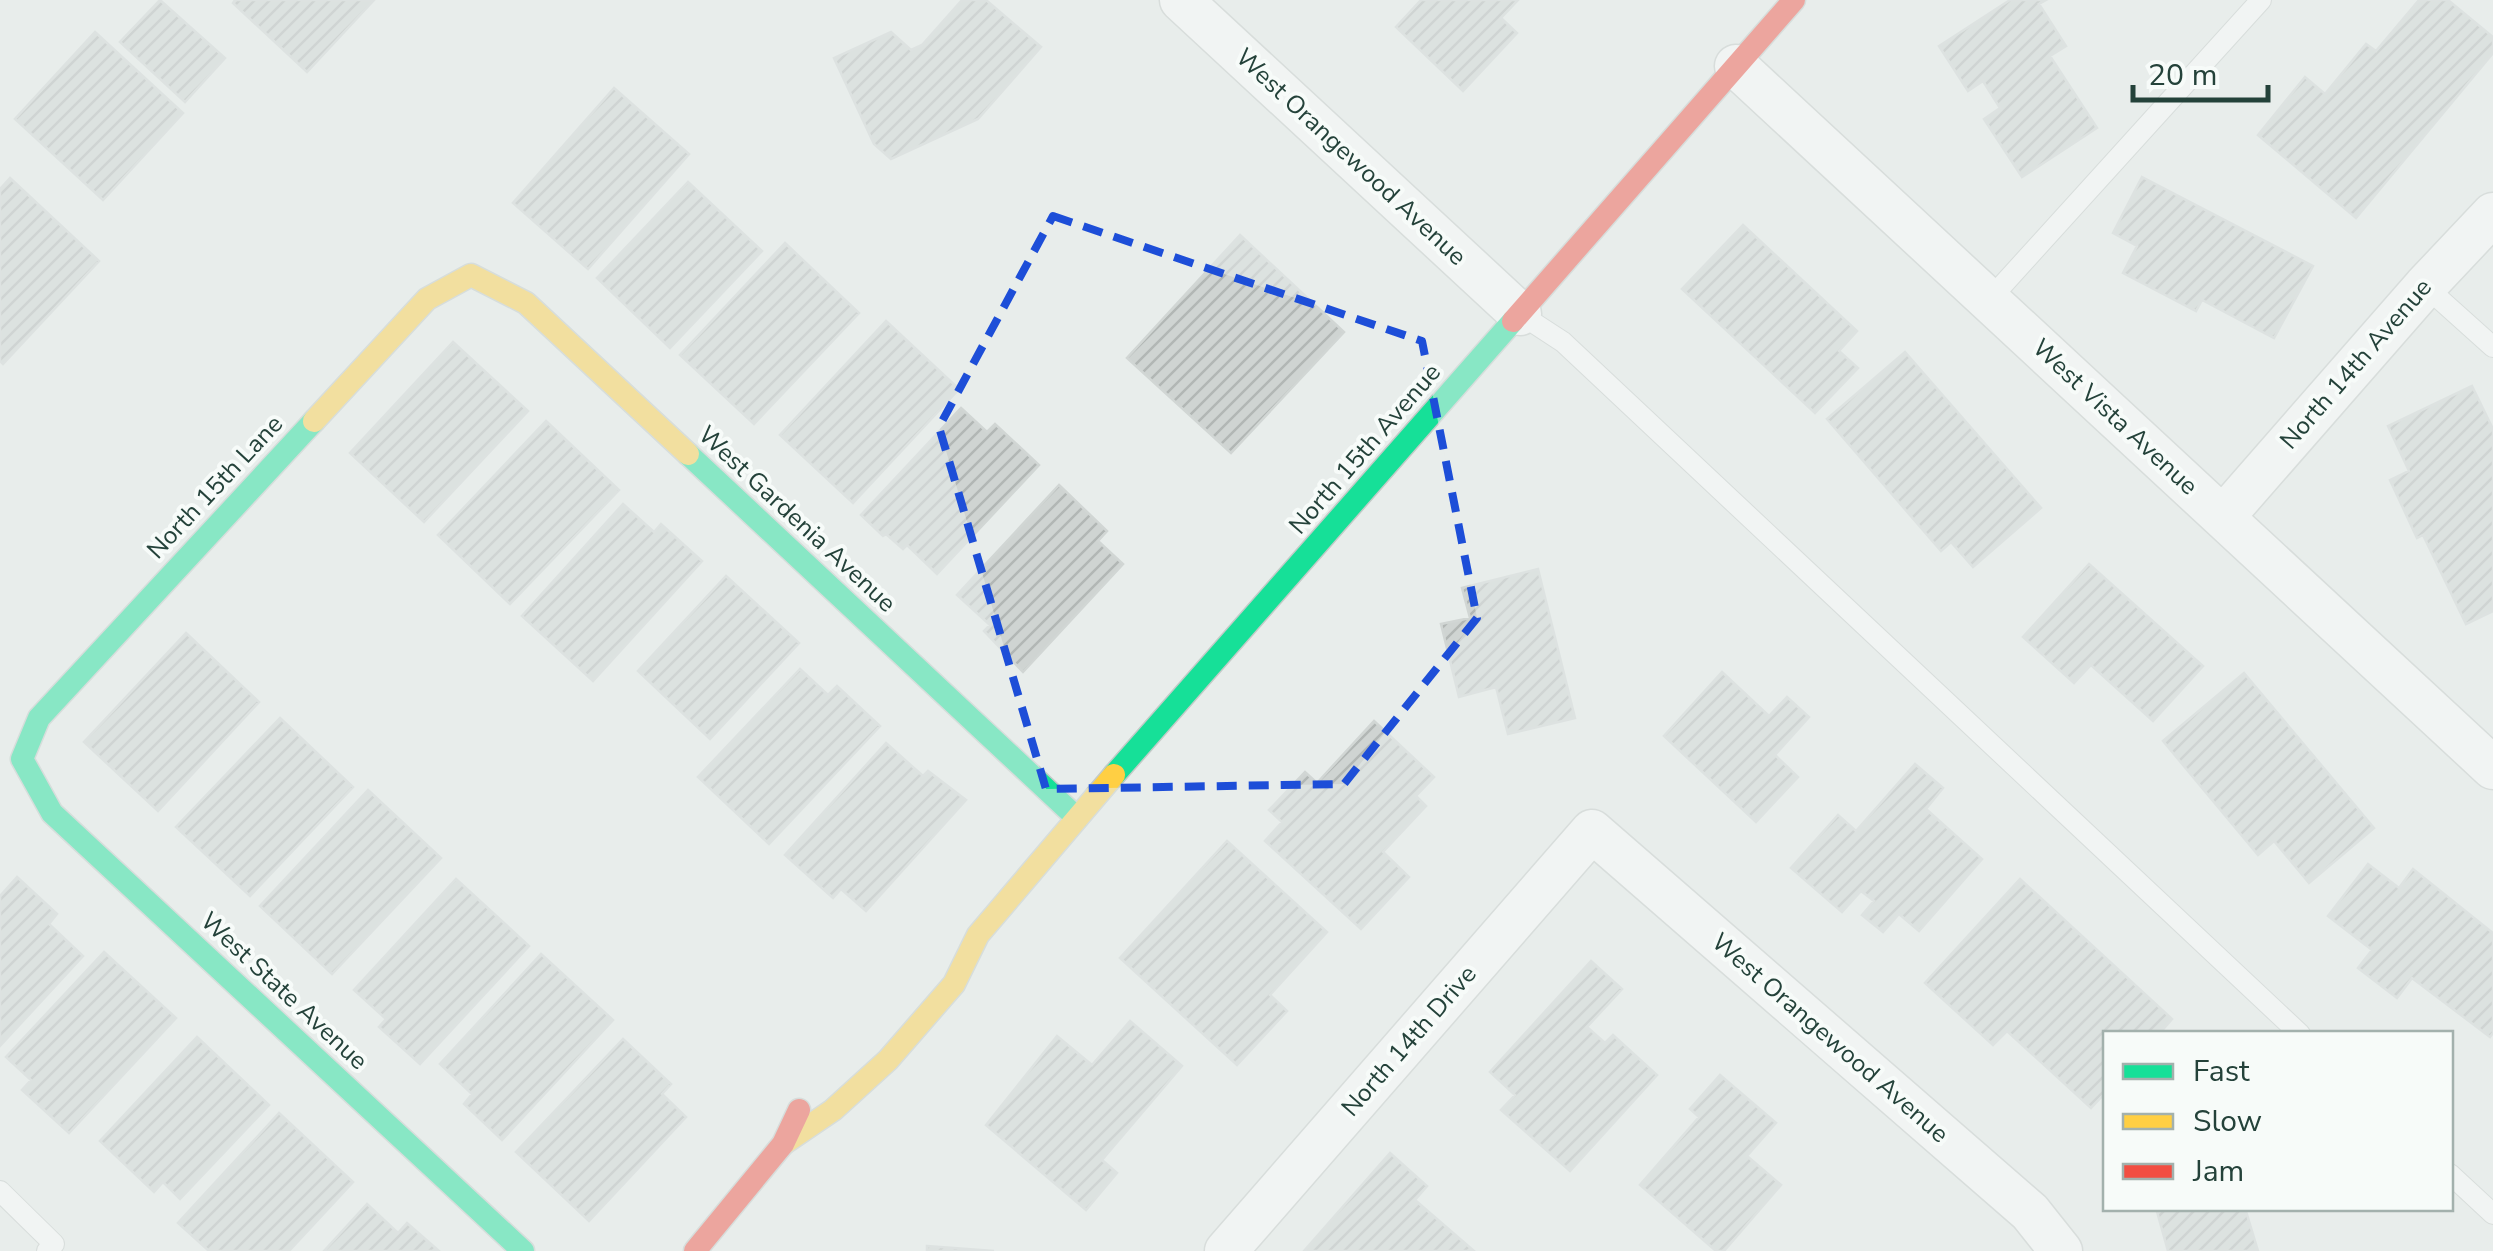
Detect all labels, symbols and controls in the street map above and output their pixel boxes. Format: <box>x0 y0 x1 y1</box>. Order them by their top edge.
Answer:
scale bar <box>2133 40 2268 102</box>
street label: West Orangewood Avenue <box>1228 41 1474 273</box>
text: 20 m <box>2148 55 2217 96</box>
street label: North 14th Avenue <box>2272 271 2440 457</box>
street label: West Vista Avenue <box>2025 331 2205 503</box>
street label: North 15th Avenue <box>1281 356 1449 542</box>
street label: North 15th Lane <box>139 408 291 566</box>
street label: West Gardenia Avenue <box>691 418 903 620</box>
street label: West State Avenue <box>193 905 375 1077</box>
street label: West Orangewood Avenue <box>1704 925 1956 1151</box>
street label: North 14th Drive <box>1334 958 1484 1124</box>
legend <box>2103 1031 2453 1211</box>
text: Fast <box>2193 1051 2250 1092</box>
text: Slow <box>2193 1101 2262 1142</box>
text: Jam <box>2192 1151 2244 1192</box>

